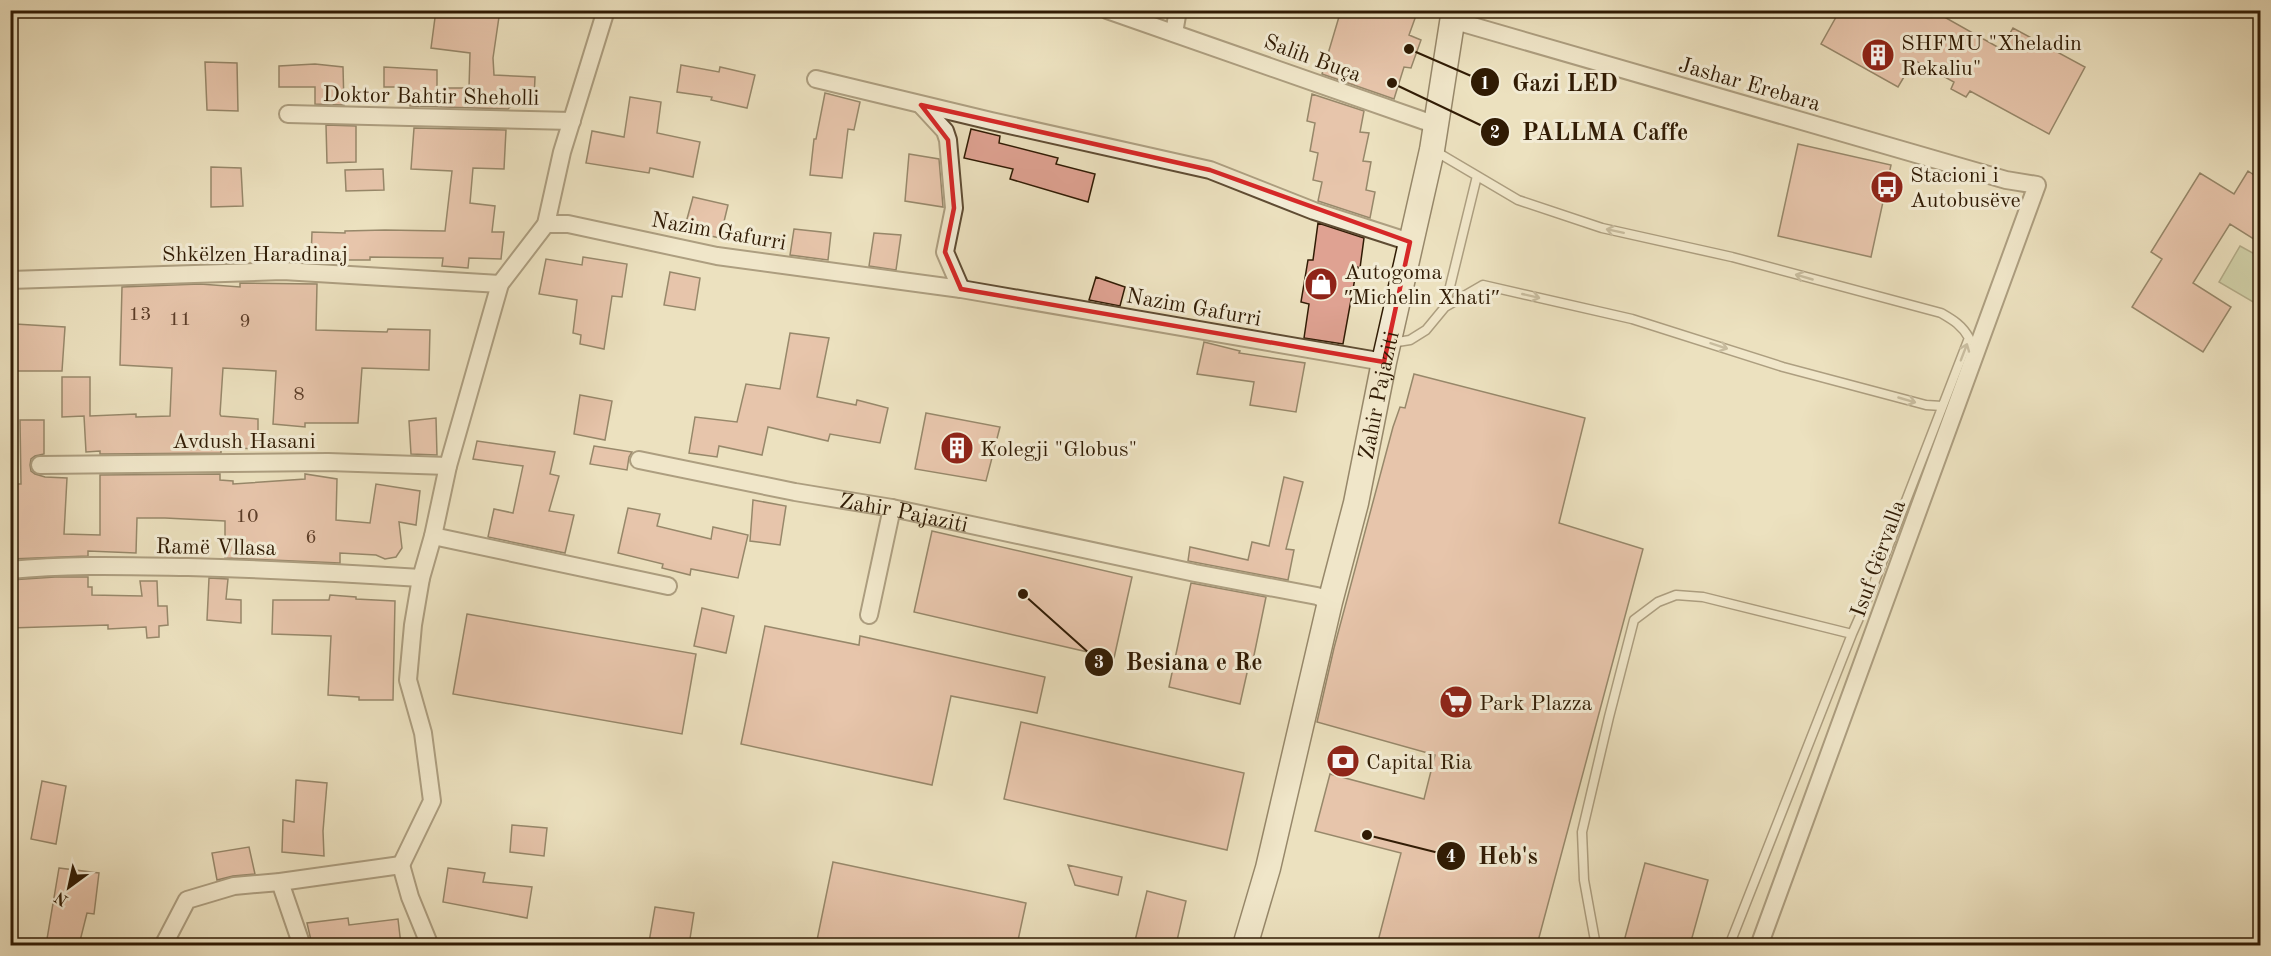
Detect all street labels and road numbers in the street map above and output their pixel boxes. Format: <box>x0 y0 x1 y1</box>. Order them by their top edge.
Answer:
street label: Salih Buça <box>1261 31 1364 87</box>
street label: Jashar Erebara <box>1676 54 1823 116</box>
street label: Doktor Bahtir Sheholli <box>323 84 539 110</box>
street label: Nazim Gafurri <box>649 209 788 255</box>
street label: Shkëlzen Haradinaj <box>162 244 348 266</box>
street label: Nazim Gafurri <box>1124 285 1263 331</box>
street label: Zahir Pajaziti <box>1356 329 1404 461</box>
street label: Avdush Hasani <box>172 431 316 453</box>
street label: Zahir Pajaziti <box>838 491 970 537</box>
street label: Isuf Gërvalla <box>1848 497 1910 620</box>
street label: Ramë Vllasa <box>156 536 277 560</box>

